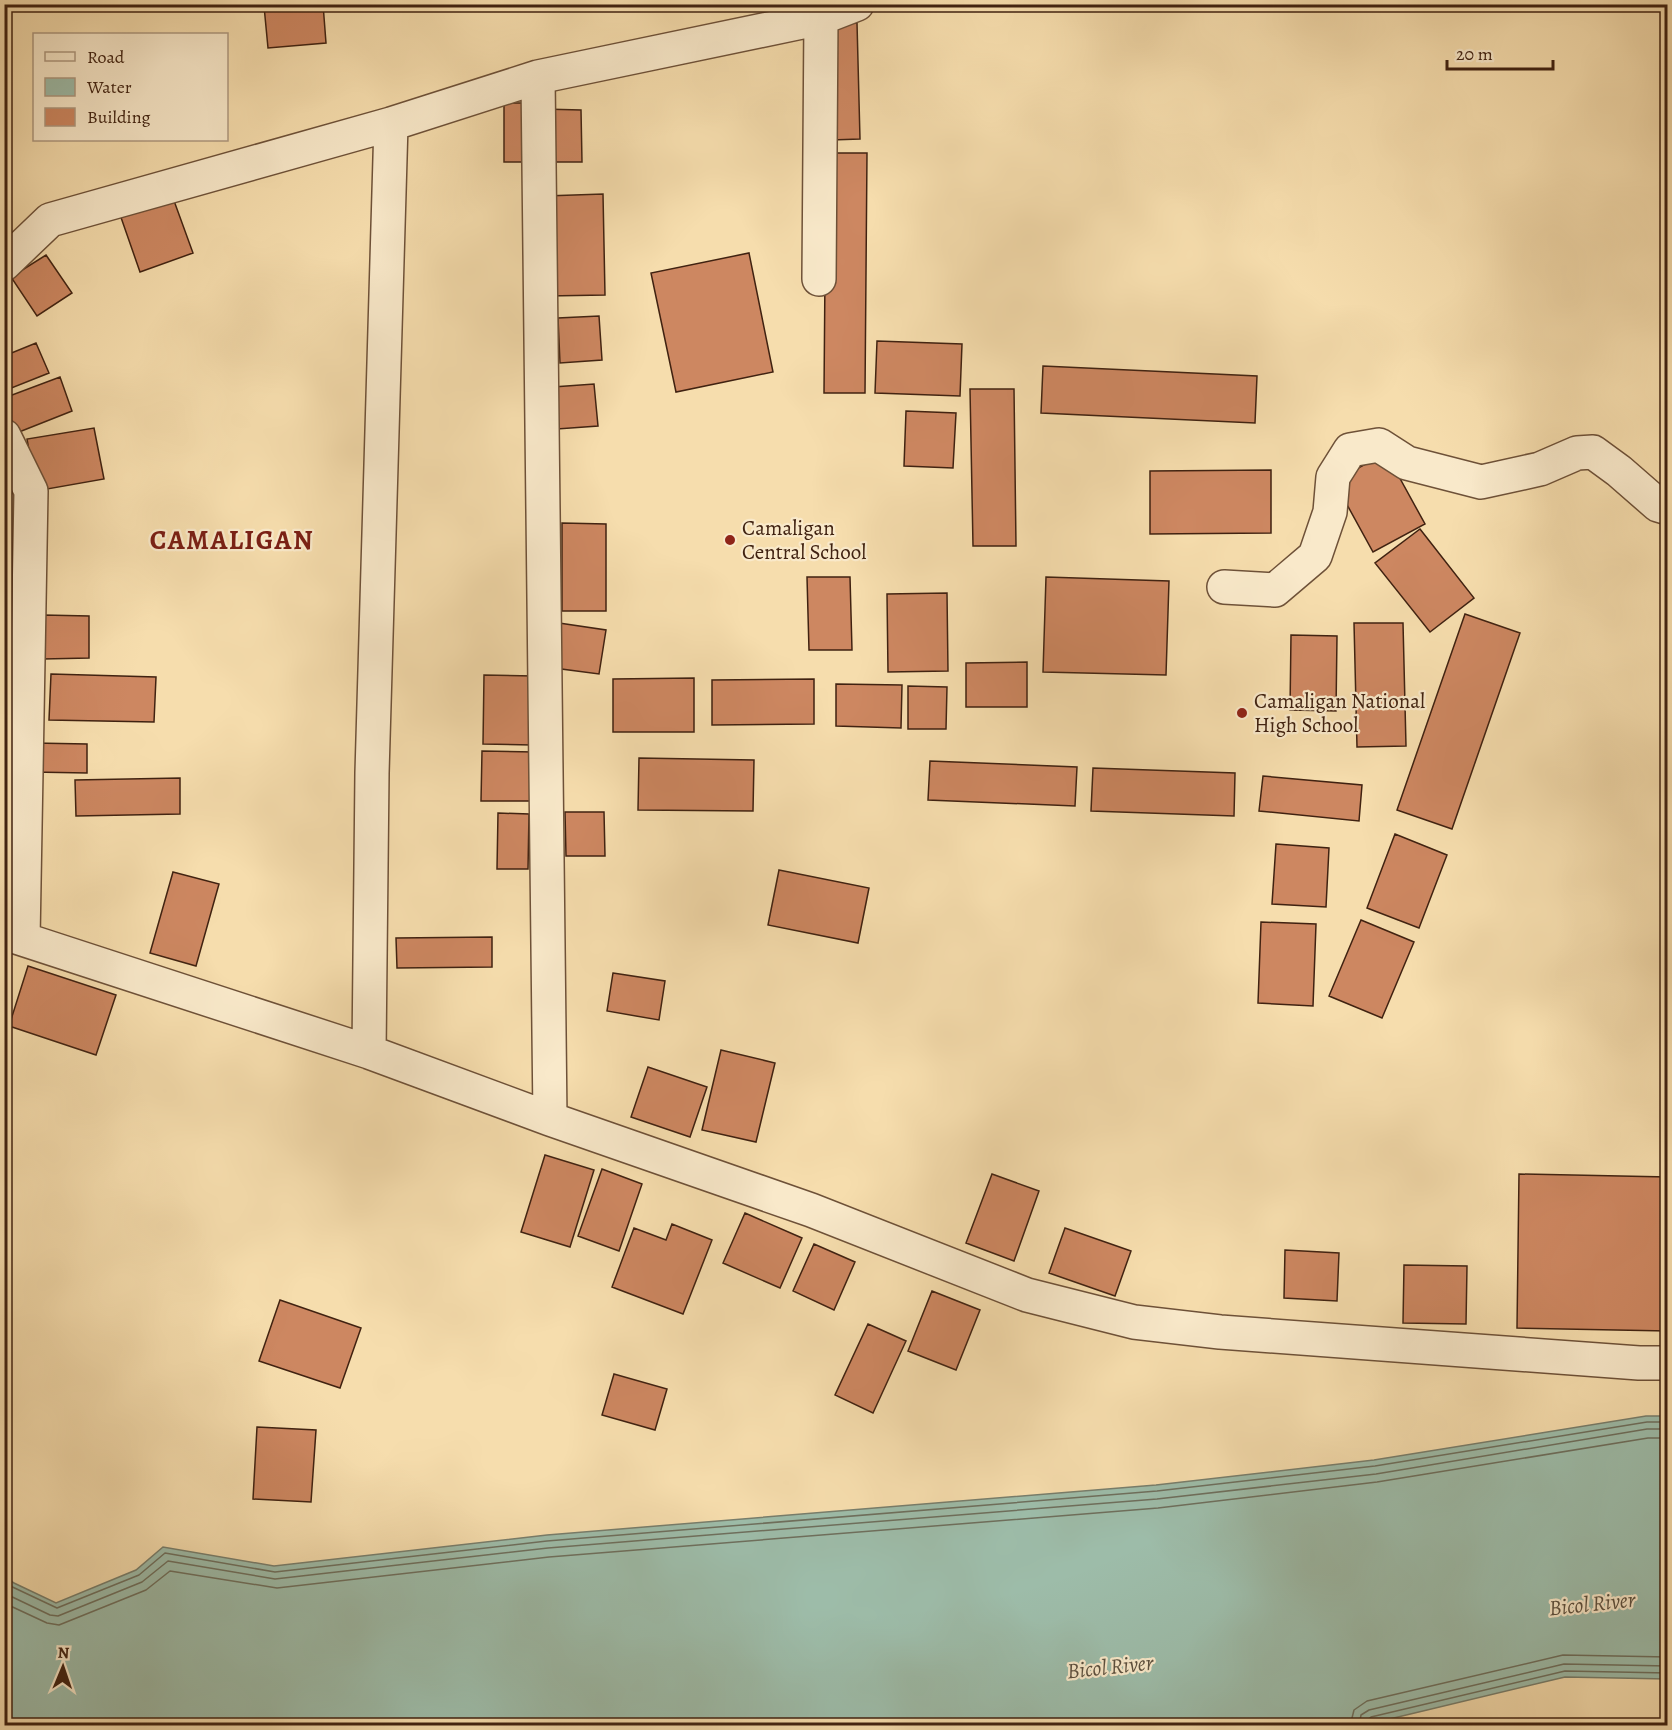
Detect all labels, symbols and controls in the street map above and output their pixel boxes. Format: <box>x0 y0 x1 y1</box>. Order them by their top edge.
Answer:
legend <box>33 33 228 141</box>
scale bar <box>1447 33 1554 71</box>
text: 20 m <box>1456 42 1493 66</box>
text: Road <box>87 45 125 69</box>
text: Water <box>86 75 132 99</box>
text: Building <box>87 105 151 129</box>
place label: Camaligan Central School <box>742 514 866 566</box>
district label: CAMALIGAN <box>150 522 314 558</box>
marker: Camaligan Central School <box>723 533 737 547</box>
place label: Camaligan National High School <box>1254 687 1425 739</box>
marker: Camaligan National High School <box>1235 706 1249 720</box>
water label: Bicol River <box>1547 1584 1638 1623</box>
north arrow <box>33 1637 93 1697</box>
text: N <box>57 1642 70 1664</box>
water label: Bicol River <box>1065 1647 1156 1686</box>

